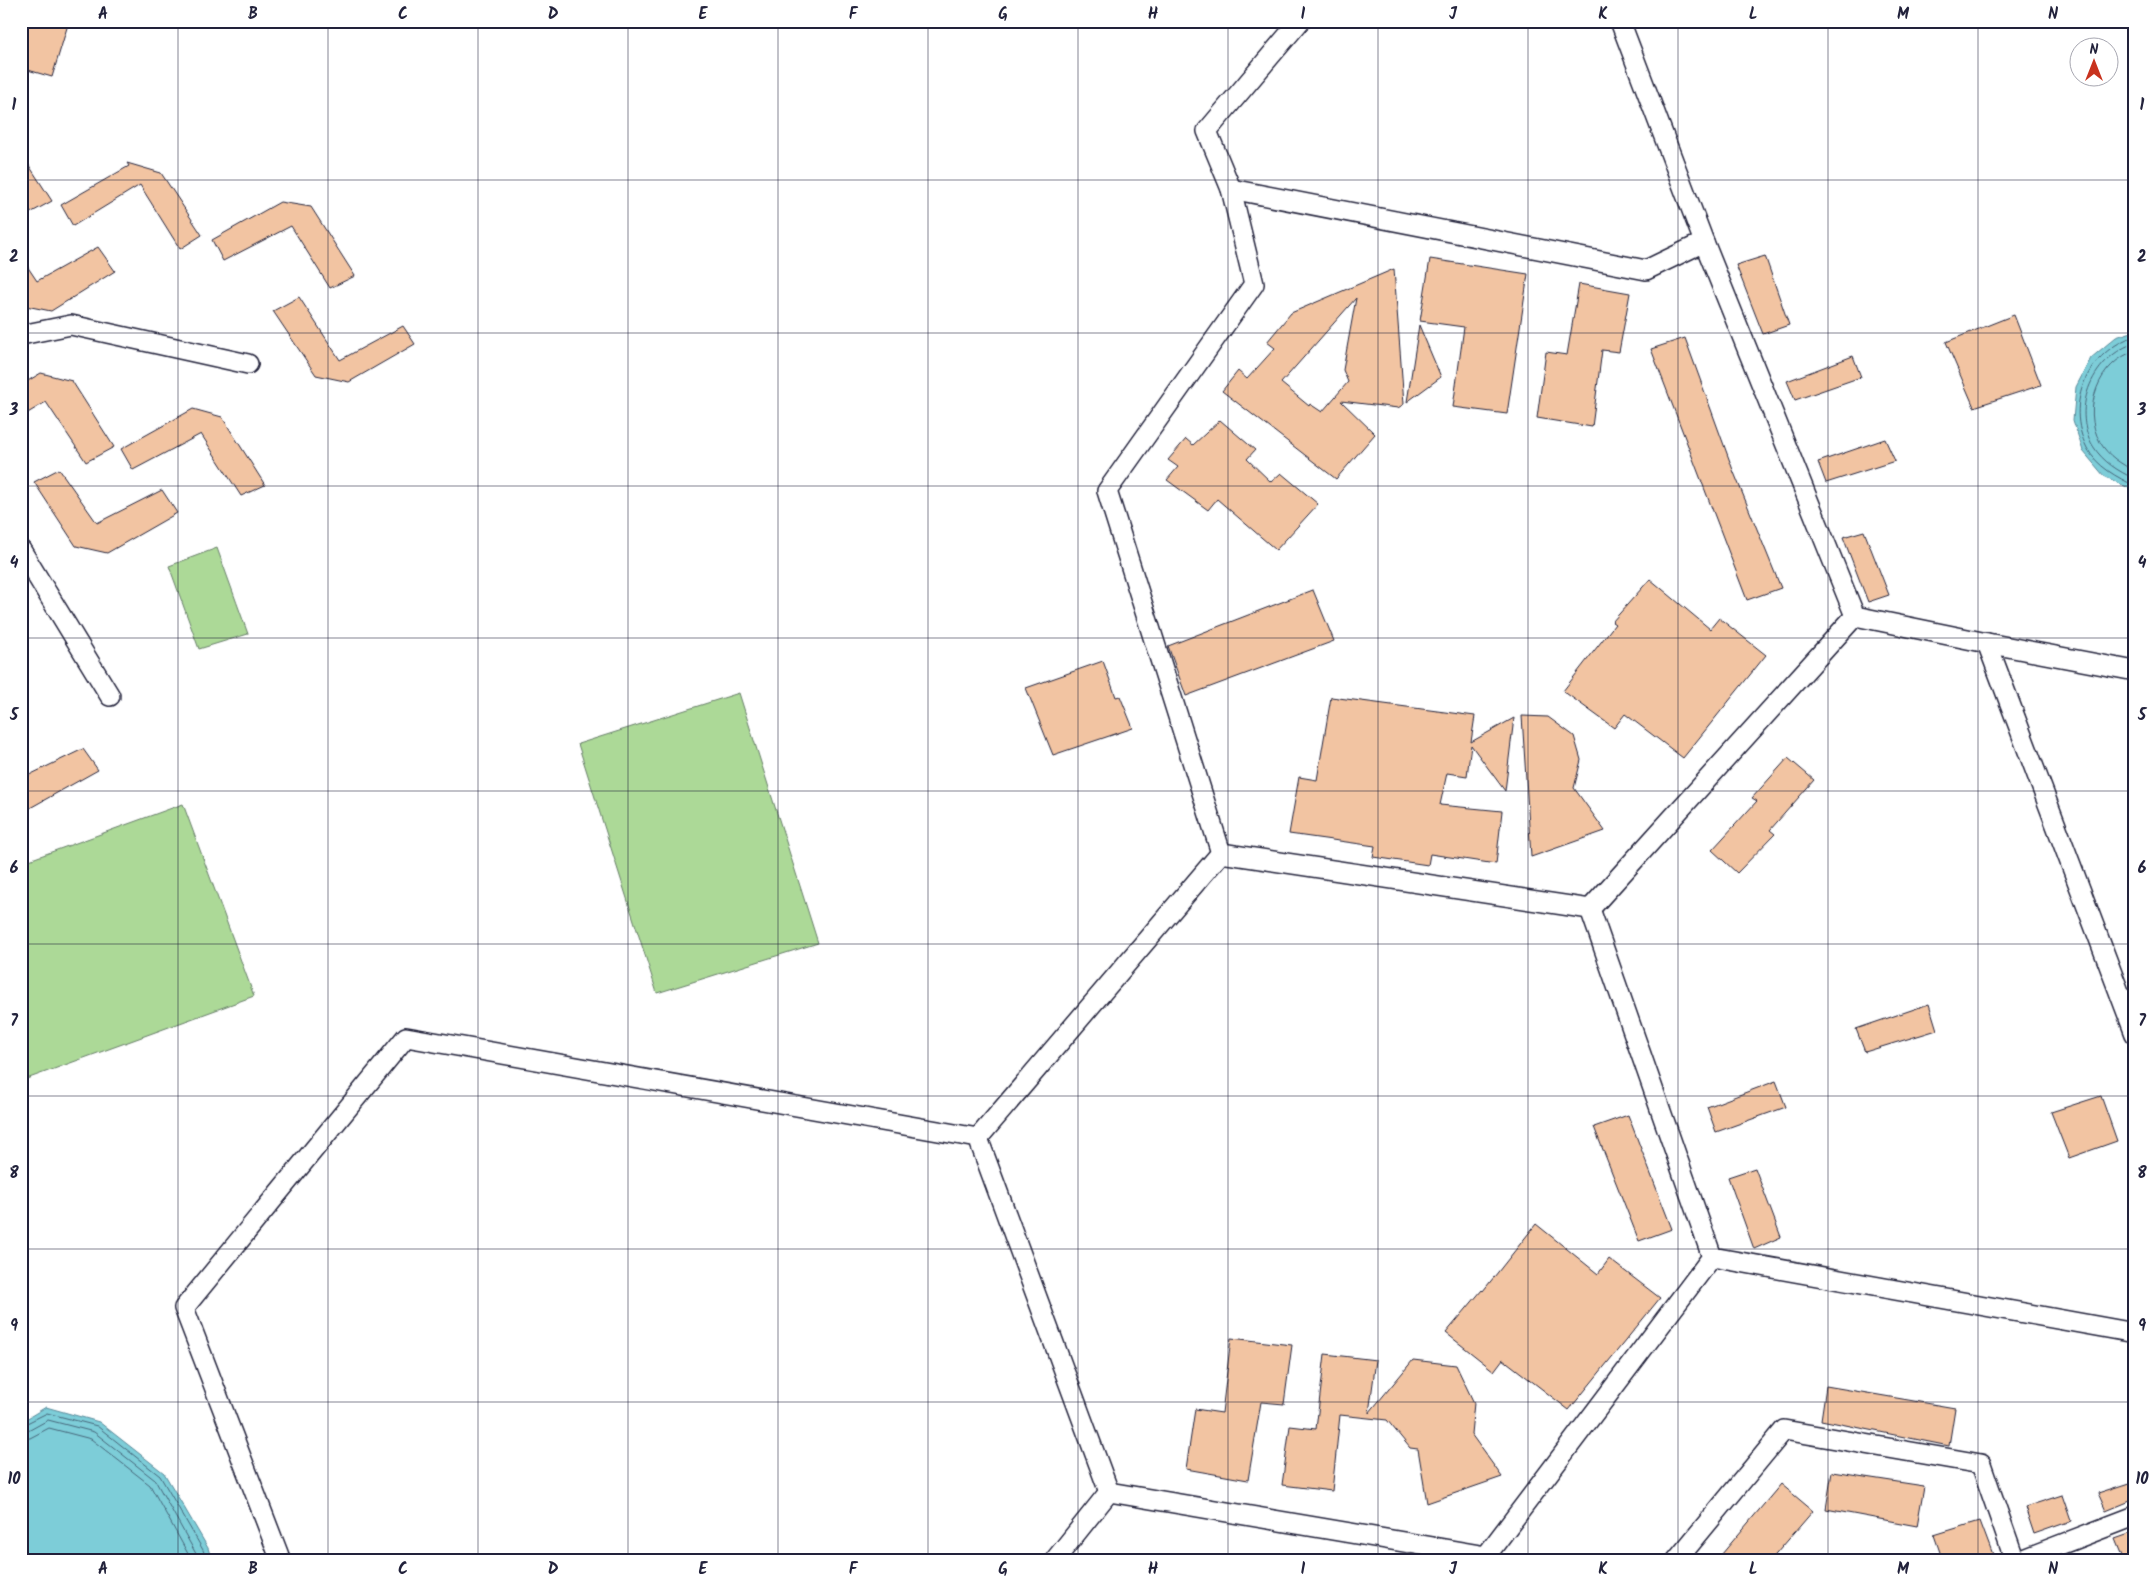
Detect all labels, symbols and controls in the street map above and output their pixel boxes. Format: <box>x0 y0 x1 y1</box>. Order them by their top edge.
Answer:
text: A <box>98 2 108 27</box>
text: B <box>248 2 258 27</box>
text: C <box>398 2 408 27</box>
text: D <box>548 2 559 27</box>
text: E <box>699 2 709 27</box>
text: F <box>849 2 859 27</box>
text: G <box>998 2 1008 27</box>
text: H <box>1148 2 1158 27</box>
text: I <box>1301 2 1306 27</box>
text: J <box>1449 2 1458 27</box>
text: K <box>1598 2 1608 27</box>
text: L <box>1749 2 1757 27</box>
text: M <box>1897 2 1910 27</box>
text: N <box>2048 2 2058 27</box>
north arrow <box>2068 38 2118 88</box>
text: N <box>2090 39 2099 61</box>
text: 1 <box>12 93 17 118</box>
text: 1 <box>2140 93 2145 118</box>
text: 2 <box>9 245 19 270</box>
text: 2 <box>2137 245 2147 270</box>
text: 3 <box>9 398 19 423</box>
text: 3 <box>2137 398 2147 423</box>
text: 4 <box>10 551 19 576</box>
text: 4 <box>2138 551 2147 576</box>
text: 5 <box>9 703 20 728</box>
text: 5 <box>2137 703 2148 728</box>
text: 6 <box>10 856 19 881</box>
text: 6 <box>2138 856 2147 881</box>
text: 7 <box>10 1009 18 1034</box>
text: 7 <box>2138 1009 2146 1034</box>
text: 8 <box>9 1161 19 1186</box>
text: 8 <box>2137 1161 2147 1186</box>
text: 9 <box>10 1314 18 1339</box>
text: 9 <box>2138 1314 2146 1339</box>
text: 10 <box>7 1467 21 1492</box>
text: 10 <box>2135 1467 2149 1492</box>
text: A <box>98 1557 108 1582</box>
text: B <box>248 1557 258 1582</box>
text: C <box>398 1557 408 1582</box>
text: D <box>548 1557 559 1582</box>
text: E <box>699 1557 709 1582</box>
text: F <box>849 1557 859 1582</box>
text: G <box>998 1557 1008 1582</box>
text: H <box>1148 1557 1158 1582</box>
text: I <box>1301 1557 1306 1582</box>
text: J <box>1449 1557 1458 1582</box>
text: K <box>1598 1557 1608 1582</box>
text: L <box>1749 1557 1757 1582</box>
text: M <box>1897 1557 1910 1582</box>
text: N <box>2048 1557 2058 1582</box>

